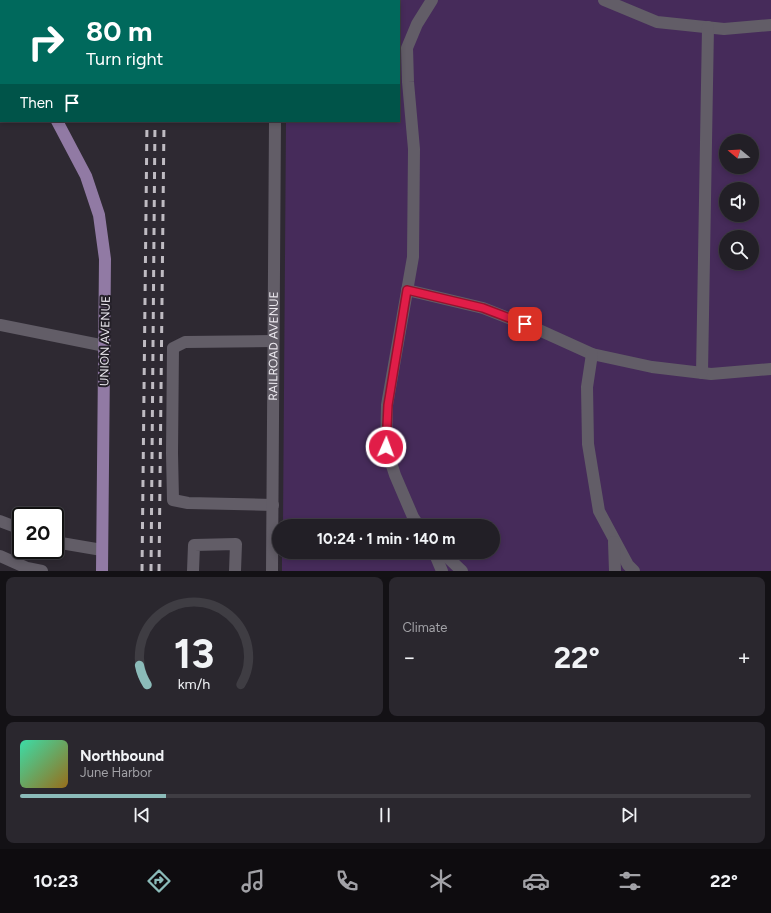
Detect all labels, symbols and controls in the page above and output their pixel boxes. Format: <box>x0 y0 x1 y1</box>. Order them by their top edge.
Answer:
text: 80 m <box>86 14 152 48</box>
icon: right <box>20 16 72 68</box>
text: Turn right <box>86 48 163 70</box>
icon: arrive <box>61 92 83 114</box>
text: Then <box>20 94 53 112</box>
north arrow <box>719 134 759 174</box>
map controls <box>719 134 759 270</box>
button: sound <box>719 182 759 222</box>
button: search <box>719 230 759 270</box>
street label: RAILROAD AVENUE <box>266 291 281 401</box>
street label: UNION AVENUE <box>97 296 113 386</box>
pin <box>508 307 542 341</box>
icon: arrive <box>514 313 536 335</box>
position arrow <box>365 426 407 468</box>
speed limit sign: 20 <box>12 507 64 559</box>
text: 10:24 · 1 min · 140 m <box>317 530 455 548</box>
text: Climate <box>403 620 447 635</box>
text: 13 <box>174 627 215 677</box>
text: 22° <box>554 639 600 676</box>
text: − <box>403 644 416 671</box>
text: + <box>737 644 751 671</box>
text: km/h <box>178 674 211 692</box>
text: Northbound <box>80 747 164 765</box>
text: June Harbor <box>80 765 152 780</box>
icon: previous <box>131 804 153 826</box>
icon: pause <box>374 804 396 826</box>
icon: next <box>618 804 640 826</box>
icon: directions <box>145 867 173 895</box>
icon: music <box>239 867 267 895</box>
icon: phone <box>333 867 361 895</box>
icon: climate <box>427 867 455 895</box>
icon: car <box>522 867 550 895</box>
icon: filters <box>616 867 644 895</box>
text: 10:23 <box>33 870 78 892</box>
text: 22° <box>710 870 738 892</box>

